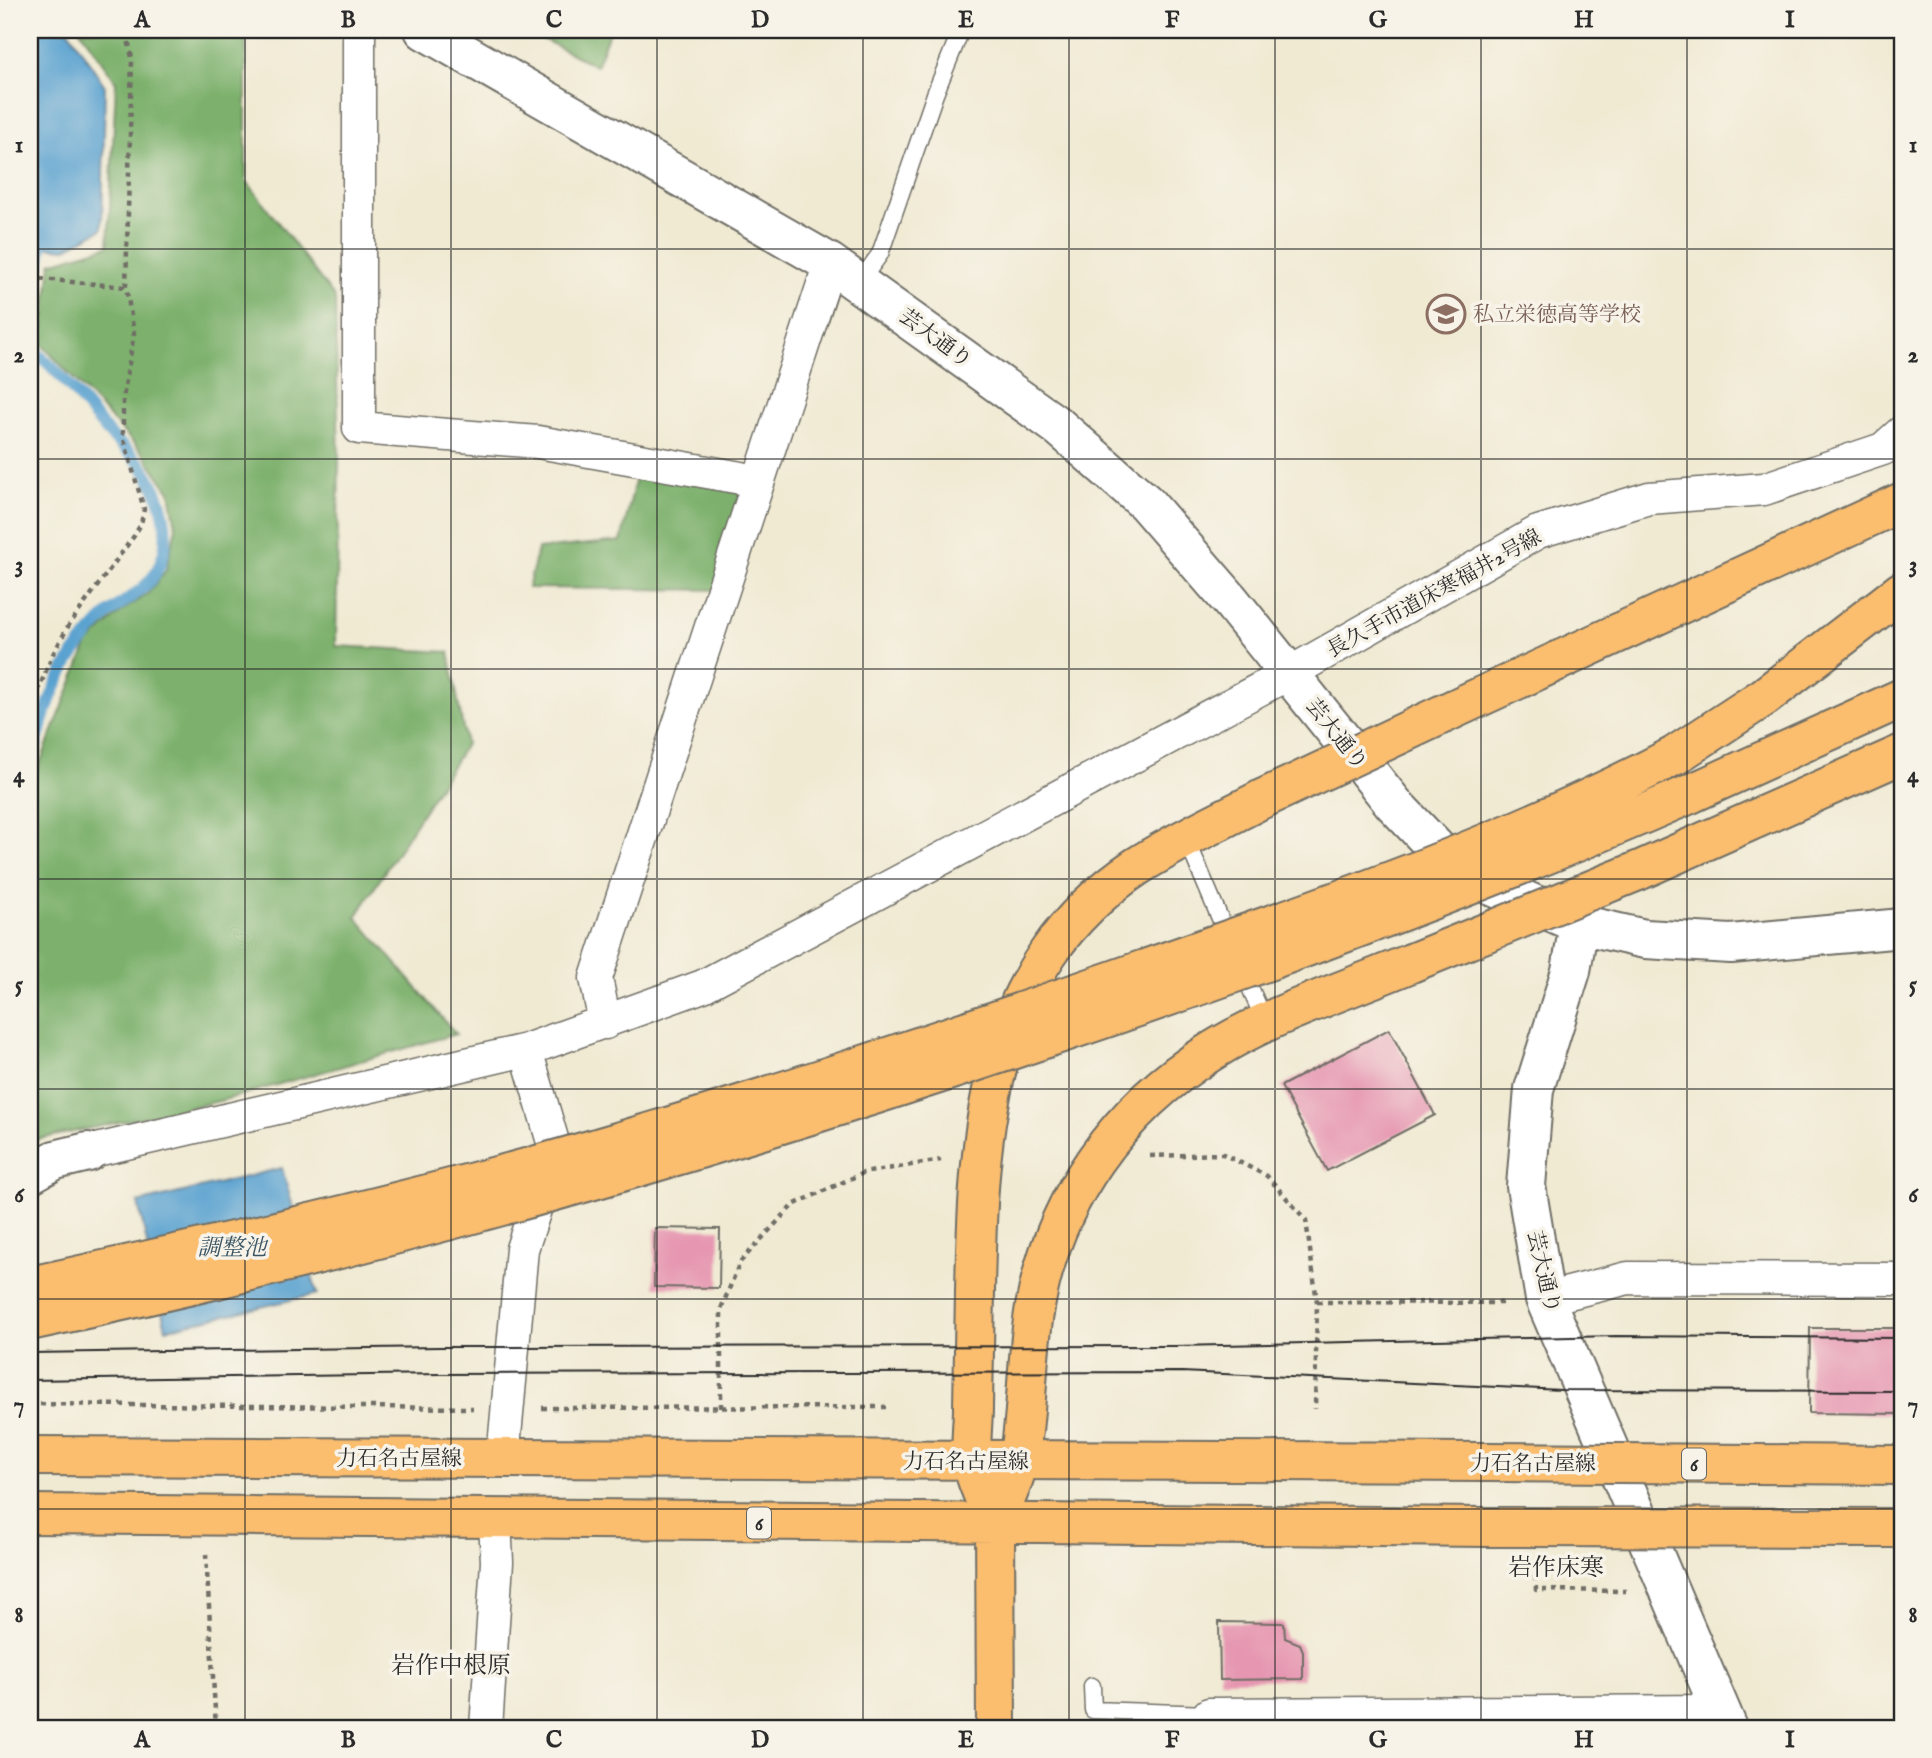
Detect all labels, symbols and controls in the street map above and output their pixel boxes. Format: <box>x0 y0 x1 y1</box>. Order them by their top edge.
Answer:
text: A <box>133 6 151 35</box>
text: B <box>340 6 356 35</box>
text: C <box>546 6 563 35</box>
text: D <box>751 6 769 35</box>
text: E <box>958 6 974 35</box>
text: F <box>1165 6 1180 35</box>
text: G <box>1369 6 1388 35</box>
text: H <box>1574 6 1594 35</box>
text: I <box>1785 6 1795 35</box>
text: 1 <box>15 131 23 160</box>
text: 1 <box>1909 131 1917 160</box>
school or university icon: 私立栄徳高等学校 <box>1425 293 1467 335</box>
place label: 私立栄徳高等学校 <box>1473 302 1641 329</box>
street label: 芸大通り <box>893 304 977 375</box>
text: 2 <box>14 341 25 370</box>
text: 2 <box>1908 341 1919 370</box>
street label: 長久手市道床寒福井2号線 <box>1323 524 1547 665</box>
text: 3 <box>15 551 23 580</box>
text: 3 <box>1909 551 1917 580</box>
street label: 芸大通り <box>1299 694 1373 776</box>
text: 4 <box>13 761 25 790</box>
text: 4 <box>1907 761 1919 790</box>
text: 5 <box>15 971 24 1000</box>
text: 5 <box>1909 971 1918 1000</box>
text: 6 <box>14 1181 25 1210</box>
text: 6 <box>1908 1181 1919 1210</box>
street label: 芸大通り <box>1520 1228 1565 1316</box>
water label: 調整池 <box>198 1234 270 1263</box>
text: 7 <box>14 1391 24 1420</box>
text: 7 <box>1908 1391 1918 1420</box>
street label: 力石名古屋線 <box>336 1446 462 1473</box>
road number: 6 <box>1682 1448 1706 1480</box>
street label: 力石名古屋線 <box>903 1449 1029 1476</box>
street label: 力石名古屋線 <box>1470 1451 1596 1478</box>
road number: 6 <box>747 1508 771 1539</box>
district label: 岩作床寒 <box>1508 1553 1604 1584</box>
text: 8 <box>14 1601 24 1630</box>
text: 8 <box>1908 1601 1918 1630</box>
district label: 岩作中根原 <box>391 1651 511 1682</box>
text: A <box>133 1726 151 1755</box>
text: B <box>340 1726 356 1755</box>
text: C <box>546 1726 563 1755</box>
text: D <box>751 1726 769 1755</box>
text: E <box>958 1726 974 1755</box>
text: F <box>1165 1726 1180 1755</box>
text: G <box>1369 1726 1388 1755</box>
text: H <box>1574 1726 1594 1755</box>
text: I <box>1785 1726 1795 1755</box>

